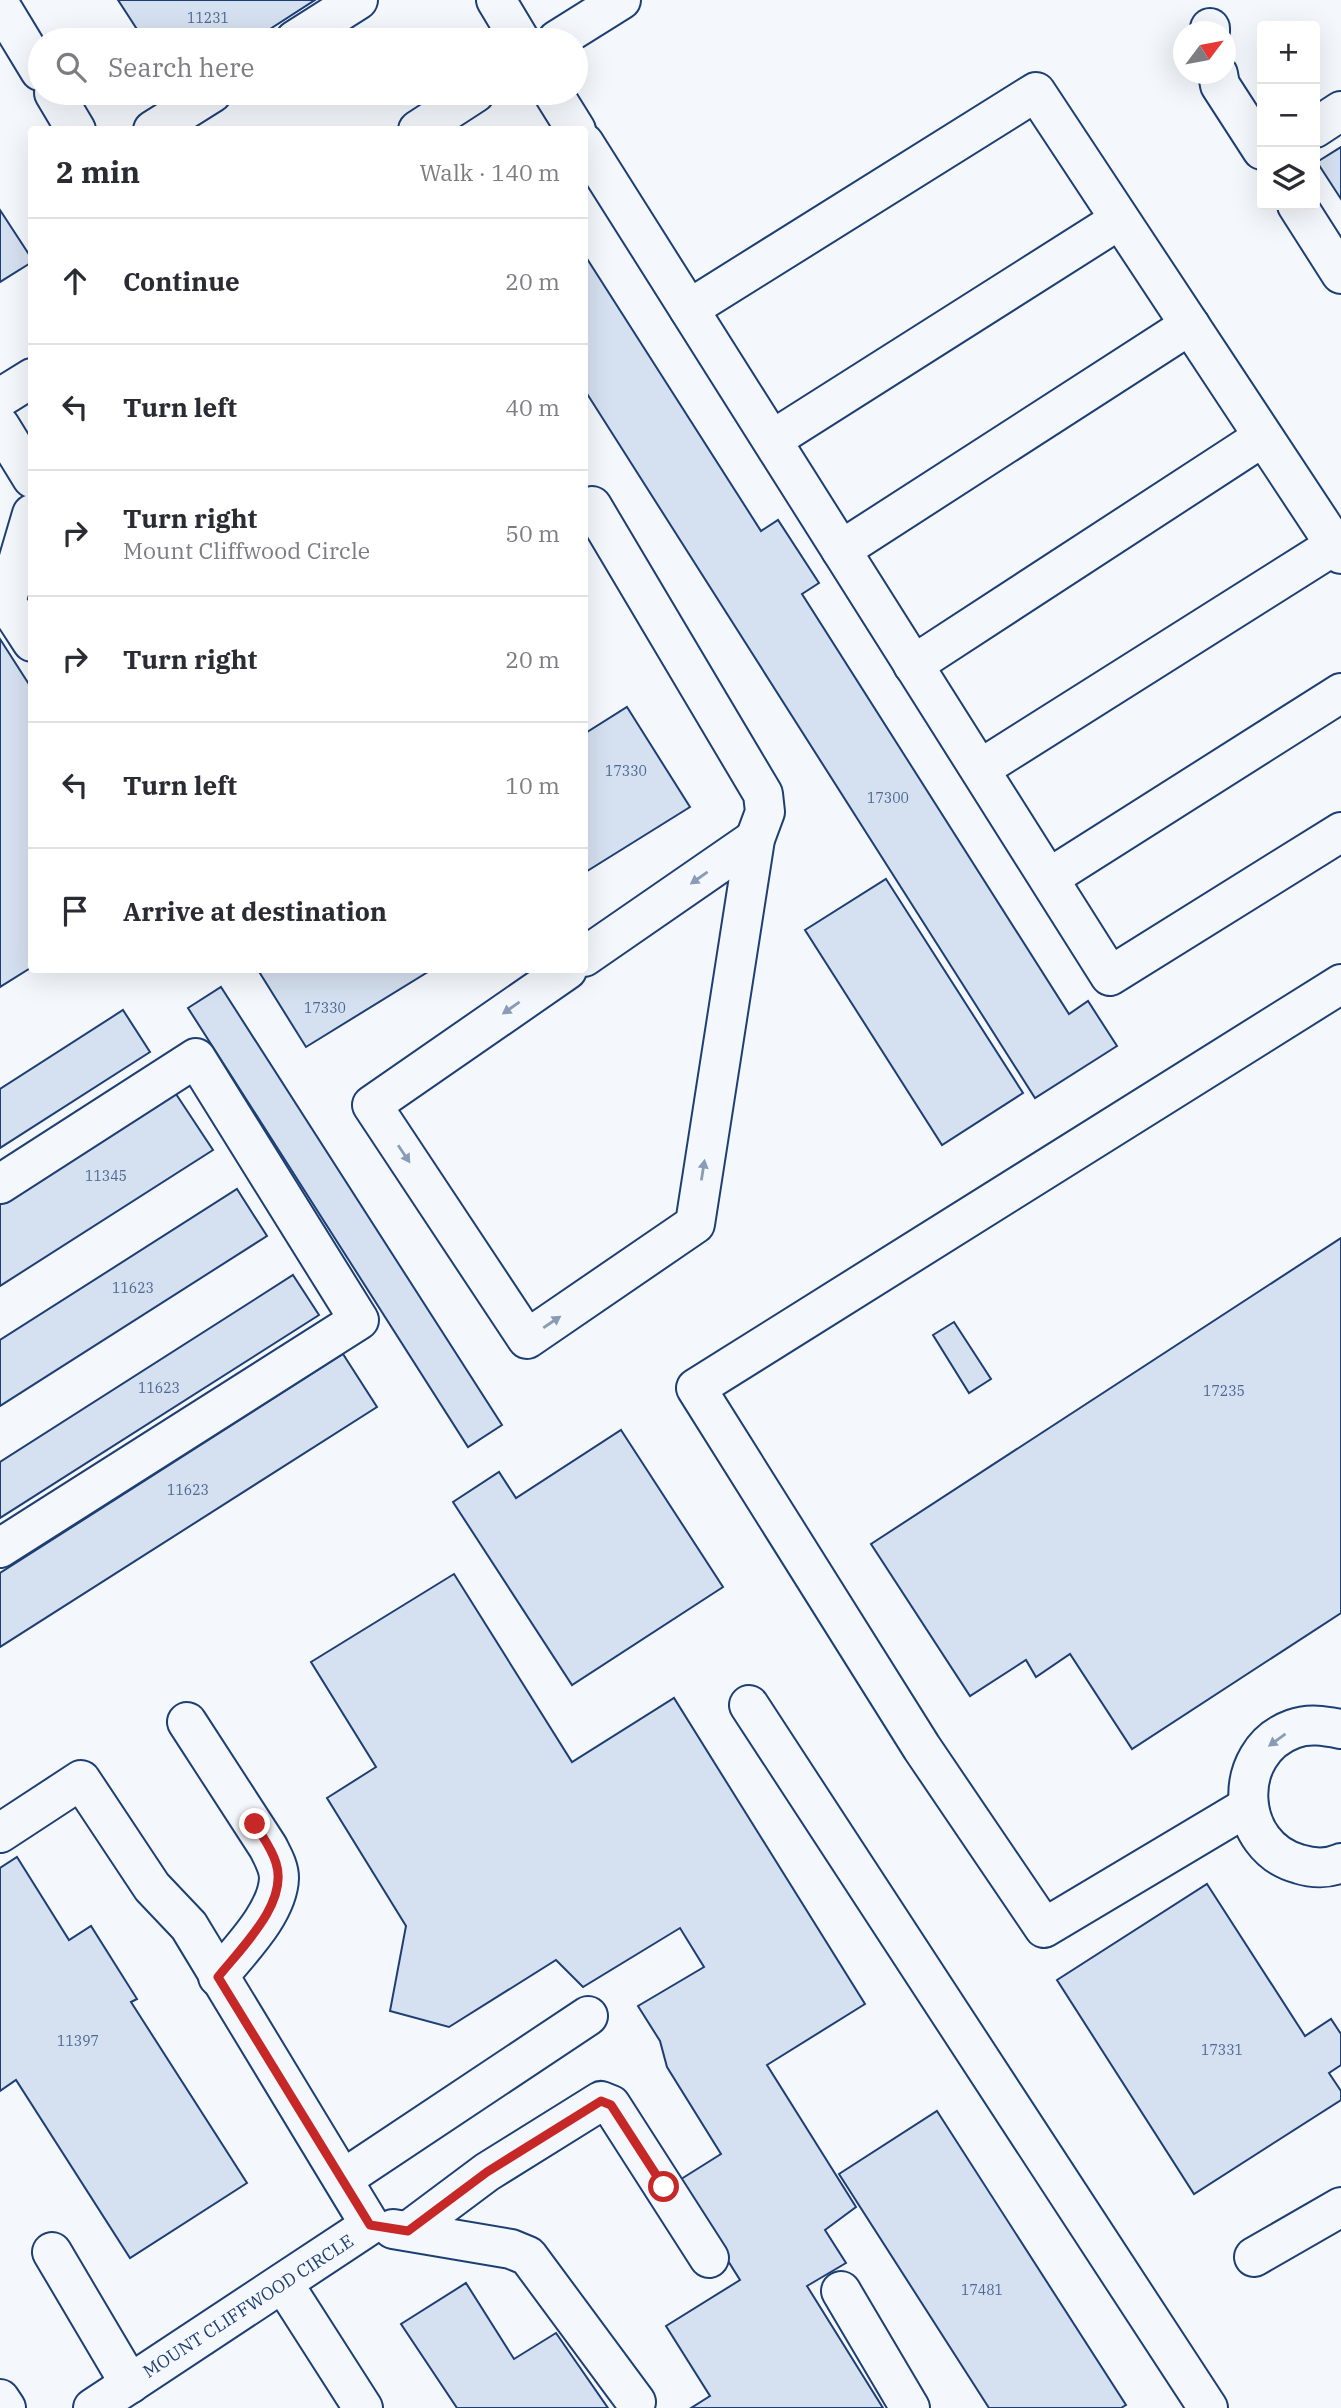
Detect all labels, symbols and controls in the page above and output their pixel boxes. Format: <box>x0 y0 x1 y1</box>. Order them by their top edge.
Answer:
house number: 11231 <box>187 9 229 27</box>
north arrow <box>1173 21 1236 84</box>
map controls <box>1257 21 1320 210</box>
button: + <box>1257 21 1320 84</box>
search box <box>28 28 588 105</box>
icon: search <box>52 48 90 86</box>
text: Search here <box>108 50 254 84</box>
button: − <box>1257 84 1320 147</box>
button: layers <box>1257 147 1320 210</box>
text: 2 min <box>56 152 140 191</box>
text: Walk · 140 m <box>419 157 560 187</box>
icon: ahead <box>56 262 94 300</box>
text: Continue <box>123 264 240 298</box>
text: 20 m <box>505 266 560 296</box>
icon: left <box>56 388 94 426</box>
text: Turn left <box>123 390 237 424</box>
text: 40 m <box>505 392 560 422</box>
text: Turn right <box>123 501 257 535</box>
icon: right <box>56 514 94 552</box>
text: 50 m <box>505 518 560 548</box>
text: Mount Cliffwood Circle <box>123 535 370 565</box>
icon: right <box>56 640 94 678</box>
text: Turn right <box>123 642 257 676</box>
text: 20 m <box>505 644 560 674</box>
house number: 17330 <box>605 762 647 780</box>
icon: left <box>56 766 94 804</box>
text: Turn left <box>123 768 237 802</box>
text: 10 m <box>505 770 560 800</box>
house number: 17300 <box>867 789 909 807</box>
one-way arrow <box>690 871 708 885</box>
icon: arrive <box>56 892 94 930</box>
text: Arrive at destination <box>123 894 387 928</box>
house number: 17330 <box>304 999 346 1017</box>
one-way arrow <box>502 1001 520 1015</box>
one-way arrow <box>398 1144 411 1163</box>
one-way arrow <box>698 1159 709 1181</box>
house number: 11345 <box>85 1167 127 1185</box>
house number: 11623 <box>112 1279 154 1297</box>
one-way arrow <box>543 1315 561 1329</box>
house number: 11623 <box>138 1379 180 1397</box>
house number: 17235 <box>1203 1382 1245 1400</box>
house number: 11623 <box>167 1481 209 1499</box>
one-way arrow <box>1268 1733 1286 1747</box>
route end <box>239 1808 270 1839</box>
house number: 11397 <box>57 2032 99 2050</box>
house number: 17331 <box>1201 2041 1243 2059</box>
route start <box>648 2171 679 2202</box>
street label: MOUNT CLIFFWOOD CIRCLE <box>138 2229 358 2383</box>
house number: 17481 <box>961 2281 1003 2299</box>

